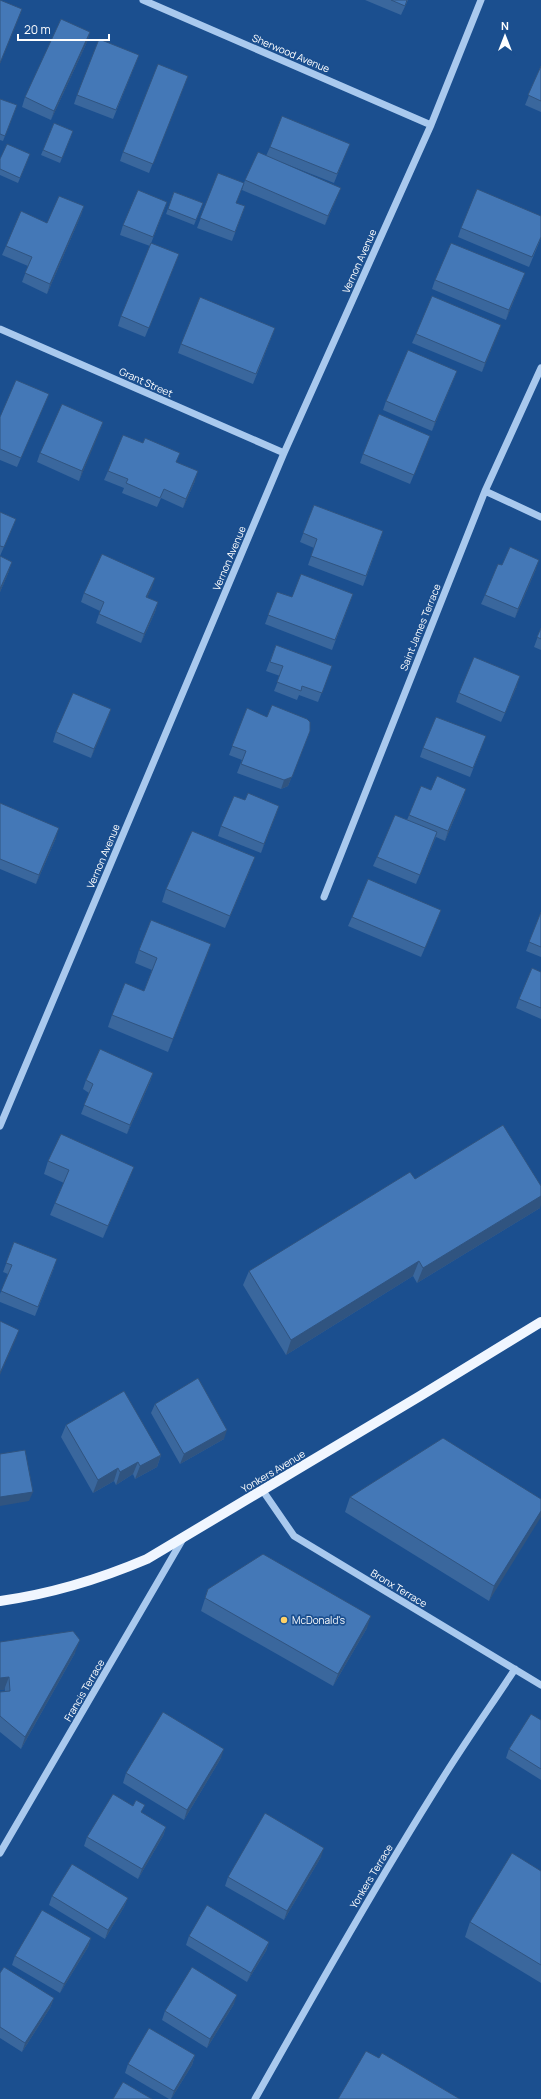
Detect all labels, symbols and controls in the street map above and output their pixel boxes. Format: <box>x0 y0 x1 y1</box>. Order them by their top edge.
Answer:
scale bar <box>18 16 109 42</box>
north arrow <box>485 16 525 56</box>
text: N <box>501 18 509 33</box>
text: 20 m <box>24 21 51 38</box>
street label: Sherwood Avenue <box>250 30 332 76</box>
street label: Vernon Avenue <box>339 227 379 295</box>
street label: Grant Street <box>117 364 175 400</box>
street label: Vernon Avenue <box>209 523 249 592</box>
street label: Saint James Terrace <box>396 581 444 673</box>
street label: Vernon Avenue <box>83 821 123 890</box>
street label: Yonkers Avenue <box>238 1446 308 1496</box>
street label: Bronx Terrace <box>368 1566 430 1610</box>
place label: McDonald's <box>292 1613 345 1627</box>
marker: McDonald's <box>279 1615 289 1625</box>
street label: Francis Terrace <box>61 1656 108 1724</box>
street label: Yonkers Terrace <box>346 1841 396 1911</box>

